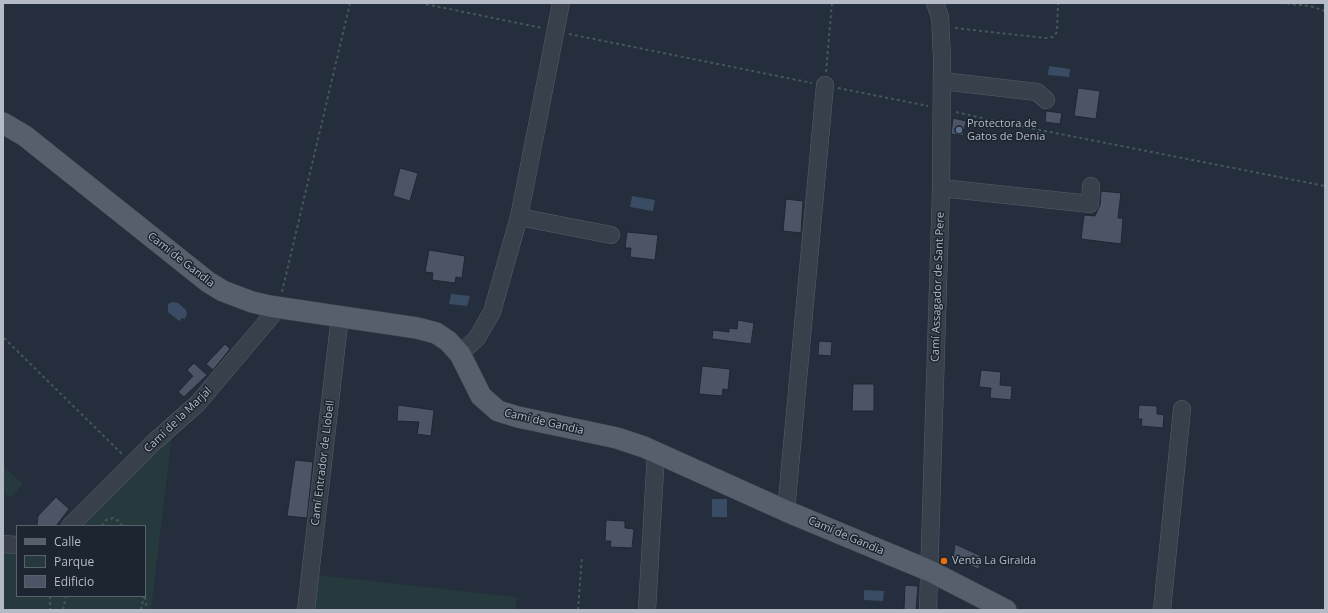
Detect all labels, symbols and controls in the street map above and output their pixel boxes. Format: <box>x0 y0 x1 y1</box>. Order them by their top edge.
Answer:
place label: Protectora de Gatos de Denia <box>967 117 1045 143</box>
marker: Protectora de Gatos de Denia <box>954 125 964 135</box>
street label: Camí Assagador de Sant Pere <box>929 212 947 362</box>
street label: Camí de Gandia <box>145 230 217 290</box>
street label: Camí de la Marjal <box>142 385 214 455</box>
street label: Camí Entrador de Llobell <box>309 400 337 526</box>
street label: Camí de Gandia <box>503 406 585 438</box>
street label: Camí de Gandia <box>806 514 886 558</box>
legend <box>16 525 146 597</box>
text: Calle <box>54 533 81 550</box>
text: Parque <box>54 553 94 570</box>
place label: Venta La Giralda <box>952 554 1036 568</box>
marker: Venta La Giralda <box>939 556 949 566</box>
text: Edificio <box>54 573 94 590</box>

